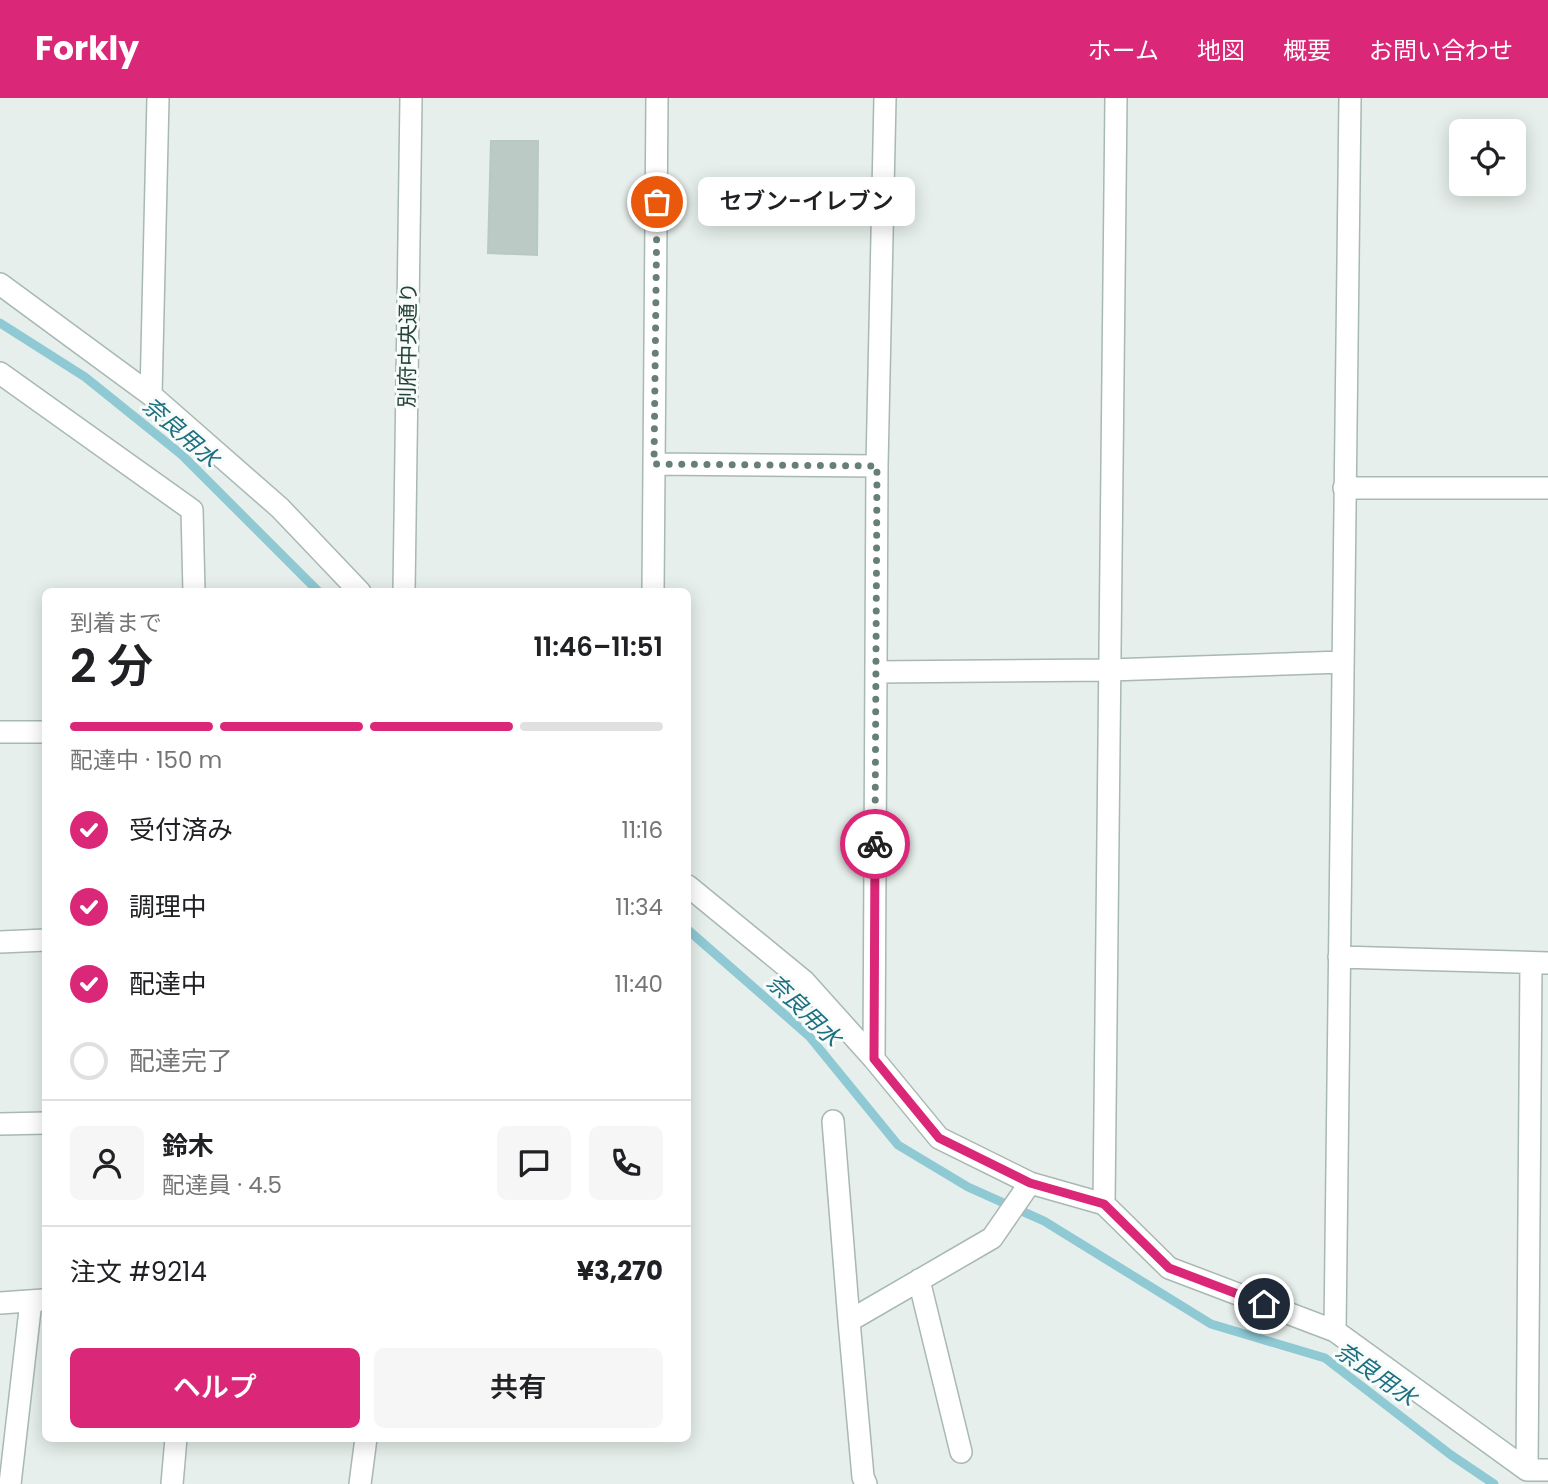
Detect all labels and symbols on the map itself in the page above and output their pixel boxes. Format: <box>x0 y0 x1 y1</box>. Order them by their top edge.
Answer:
pin <box>627 172 687 232</box>
callout: セブン-イレブン <box>699 178 916 226</box>
street label: 別府中央通り <box>392 282 423 408</box>
water label: 奈良用水 <box>136 390 228 476</box>
courier <box>840 809 910 879</box>
water label: 奈良用水 <box>760 967 850 1056</box>
pin <box>1234 1274 1294 1334</box>
water label: 奈良用水 <box>1329 1335 1425 1415</box>

